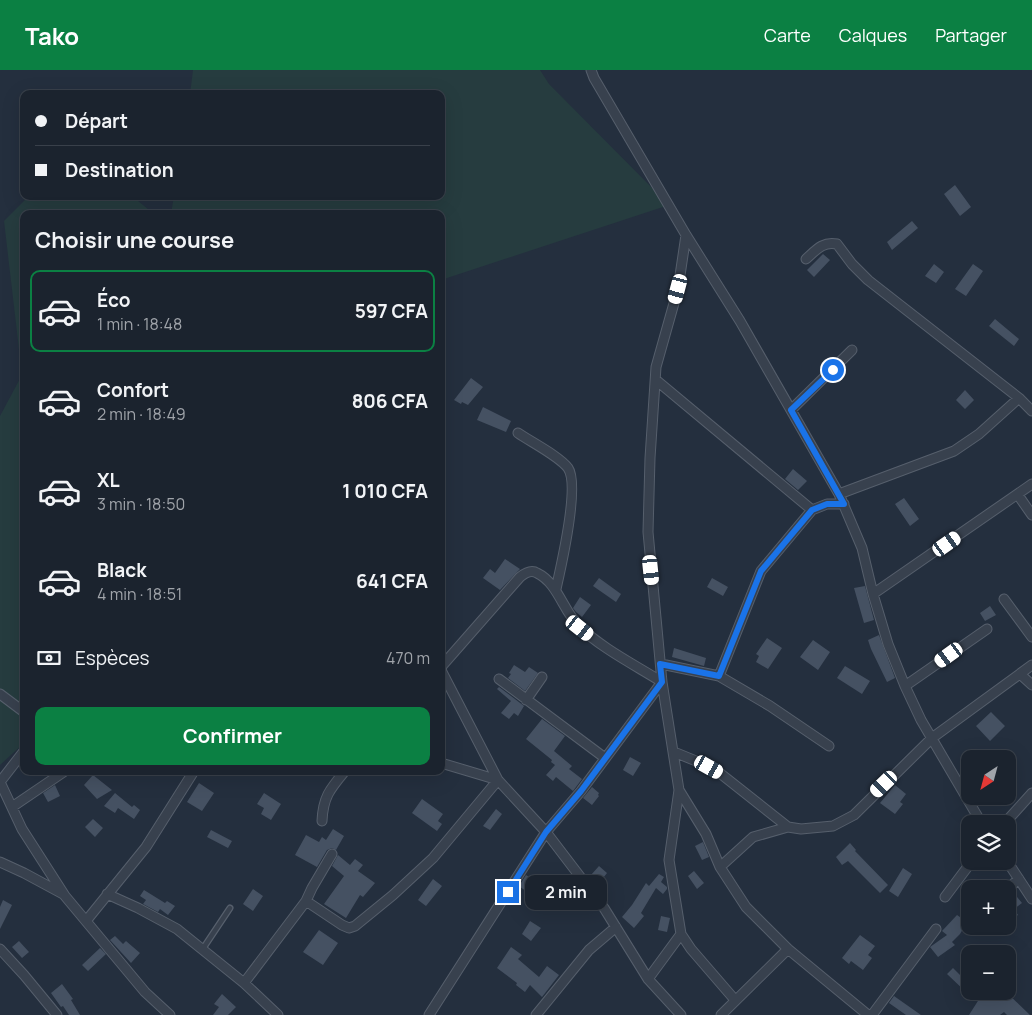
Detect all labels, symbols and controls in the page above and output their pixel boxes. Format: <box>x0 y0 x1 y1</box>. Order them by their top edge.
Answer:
text: Tako <box>25 19 79 52</box>
text: Carte <box>764 23 811 47</box>
text: Calques <box>839 23 907 47</box>
text: Partager <box>935 23 1007 47</box>
text: Départ <box>65 108 128 134</box>
text: Destination <box>65 157 174 183</box>
text: Choisir une course <box>35 225 234 255</box>
car <box>666 273 689 305</box>
text: Éco <box>97 287 131 313</box>
icon: car <box>37 289 82 334</box>
text: 597 CFA <box>355 298 428 324</box>
text: 1 min · 18:48 <box>97 313 182 335</box>
route start <box>822 359 844 381</box>
text: Confort <box>97 377 169 403</box>
icon: car <box>37 379 82 424</box>
text: 806 CFA <box>352 388 428 414</box>
text: 2 min · 18:49 <box>97 403 186 425</box>
text: XL <box>97 467 120 493</box>
icon: car <box>37 469 82 514</box>
text: 1 010 CFA <box>342 478 428 504</box>
text: 3 min · 18:50 <box>97 493 185 515</box>
car <box>930 529 963 559</box>
car <box>641 554 660 586</box>
text: Black <box>97 557 146 583</box>
icon: car <box>37 559 82 604</box>
text: 641 CFA <box>356 568 428 594</box>
text: 4 min · 18:51 <box>97 583 182 605</box>
car <box>563 613 596 643</box>
car <box>932 640 965 670</box>
icon: cash <box>35 644 63 672</box>
text: Espèces <box>75 645 149 671</box>
text: 470 m <box>386 647 430 669</box>
button: Confirmer <box>35 707 430 765</box>
north arrow <box>961 750 1016 805</box>
map controls <box>961 750 1016 1000</box>
car <box>692 753 725 781</box>
car <box>867 768 900 800</box>
button: layers <box>961 815 1016 870</box>
callout: 2 min <box>526 874 608 910</box>
button: + <box>961 880 1016 935</box>
route end <box>497 881 519 903</box>
text: 2 min <box>545 881 587 903</box>
button: − <box>961 945 1016 1000</box>

